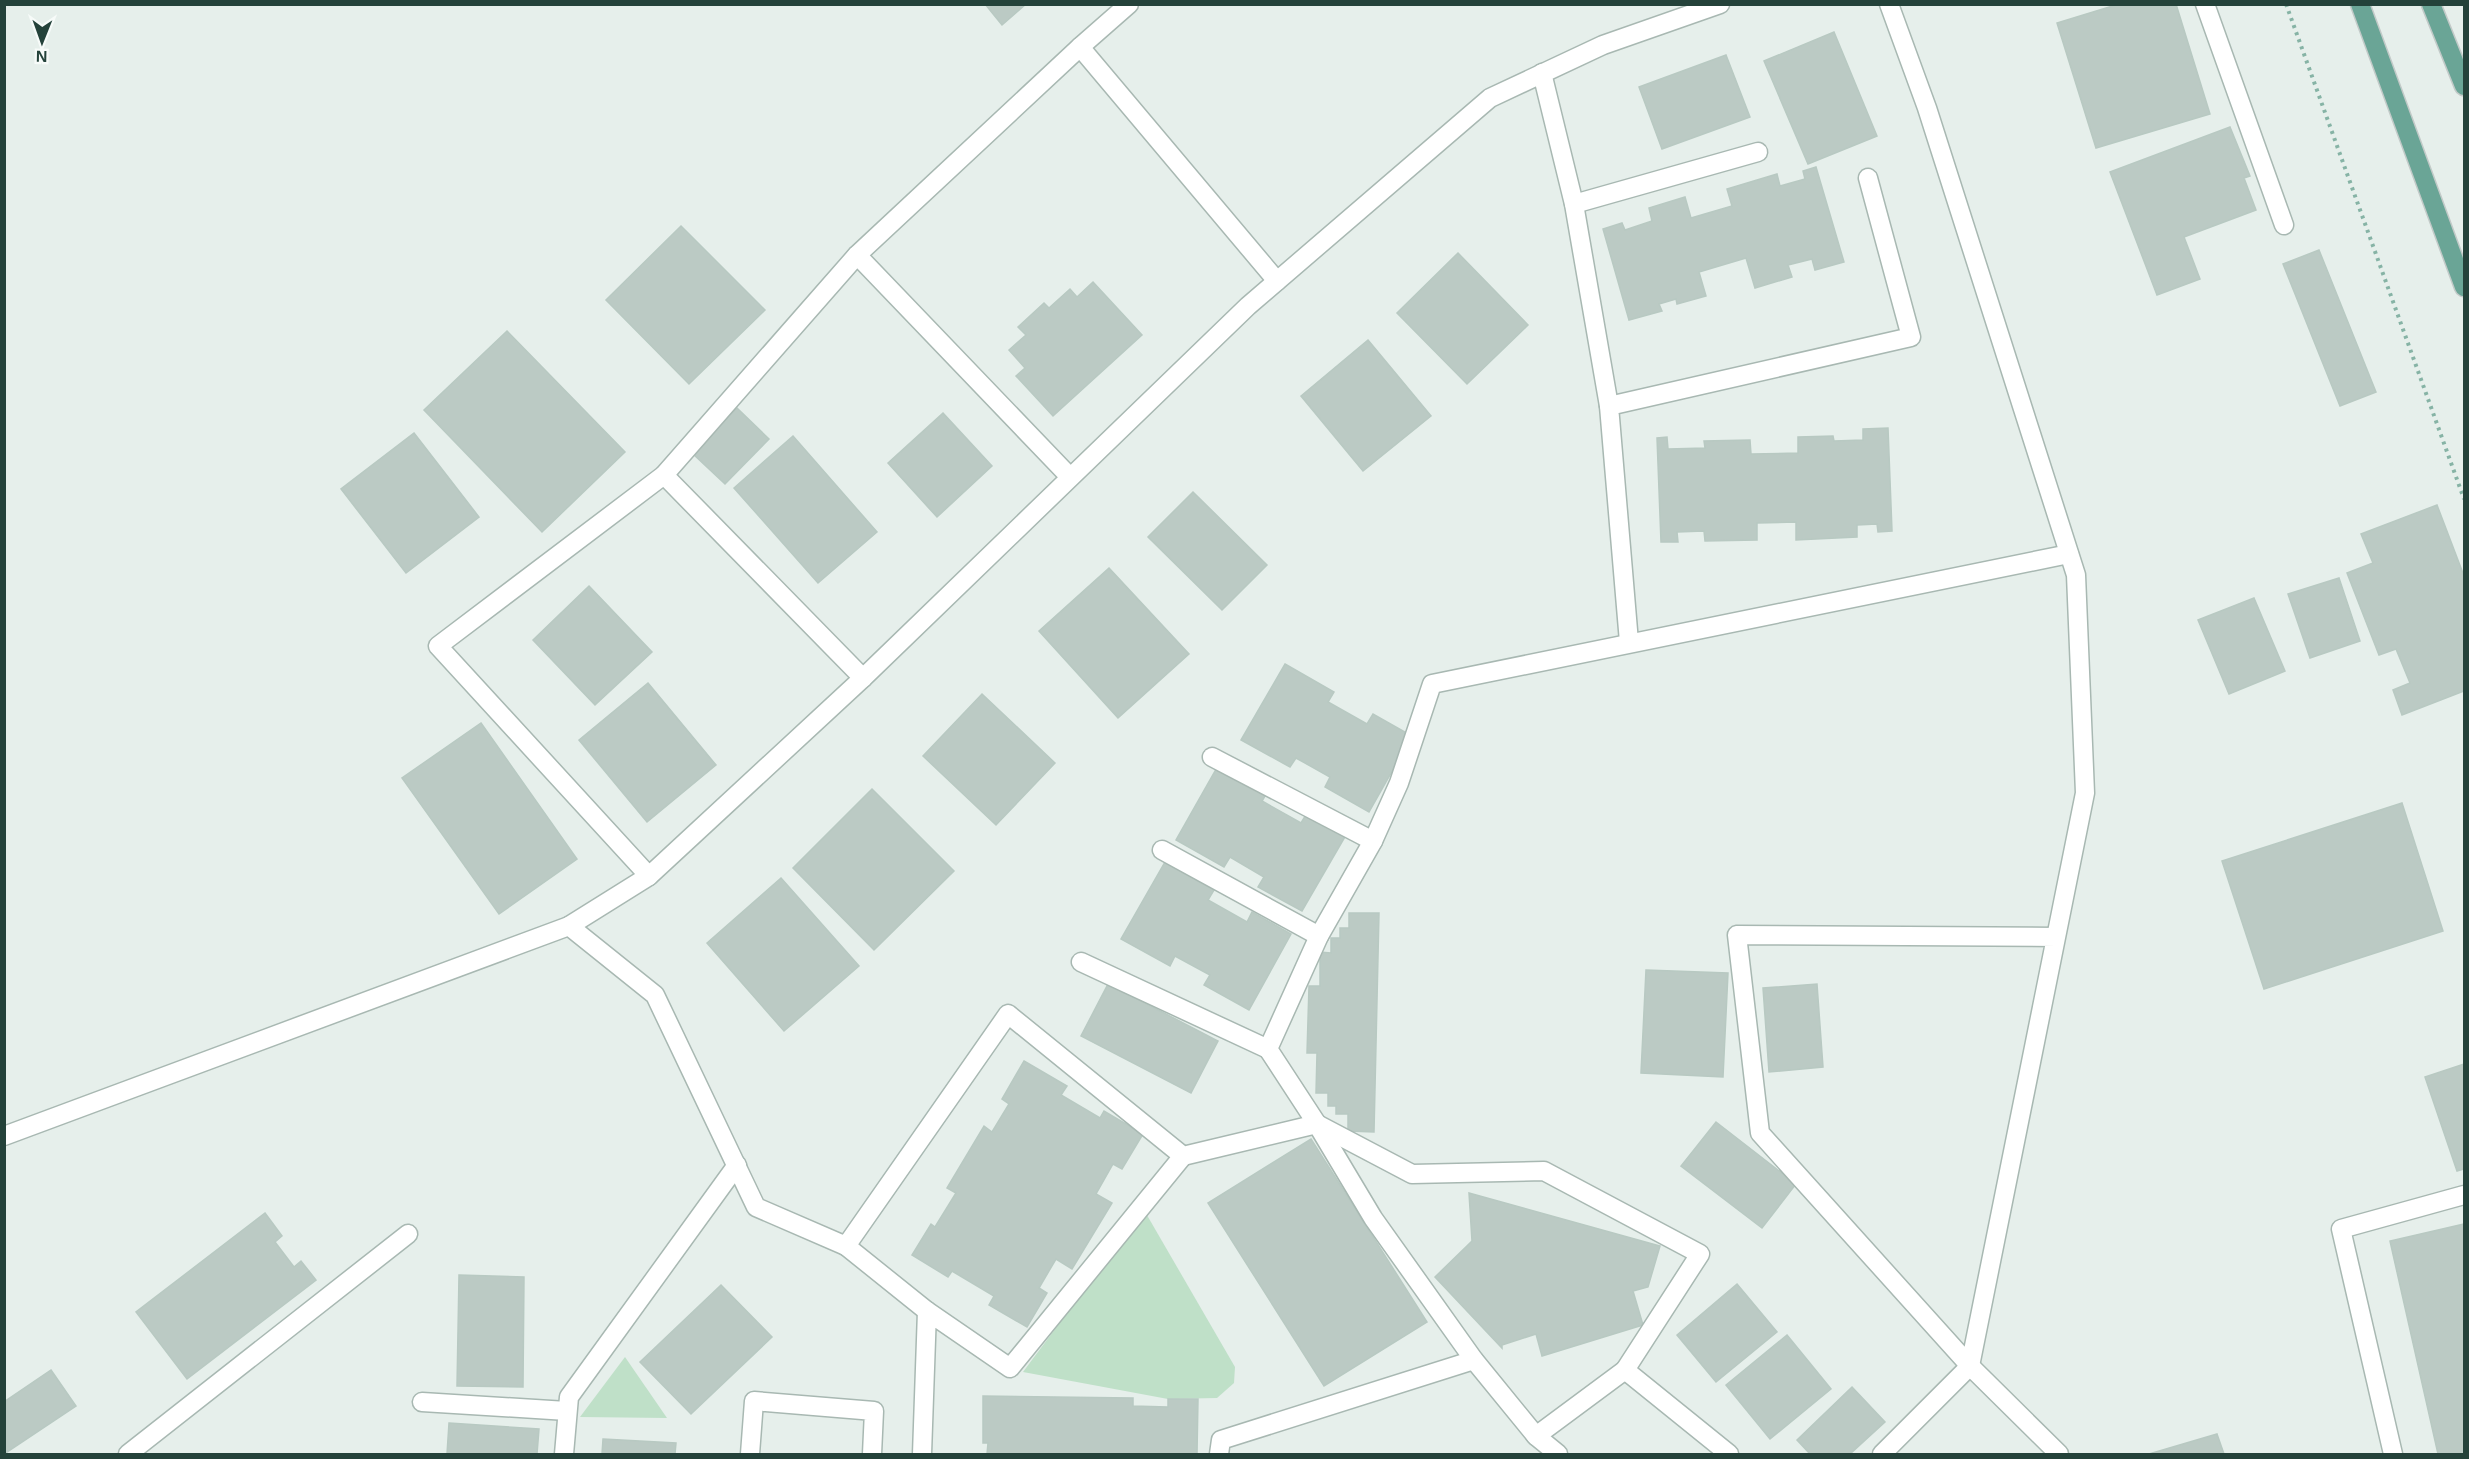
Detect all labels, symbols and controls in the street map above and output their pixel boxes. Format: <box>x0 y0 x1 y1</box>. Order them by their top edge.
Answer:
north arrow <box>12 12 72 72</box>
text: N <box>36 48 48 65</box>

